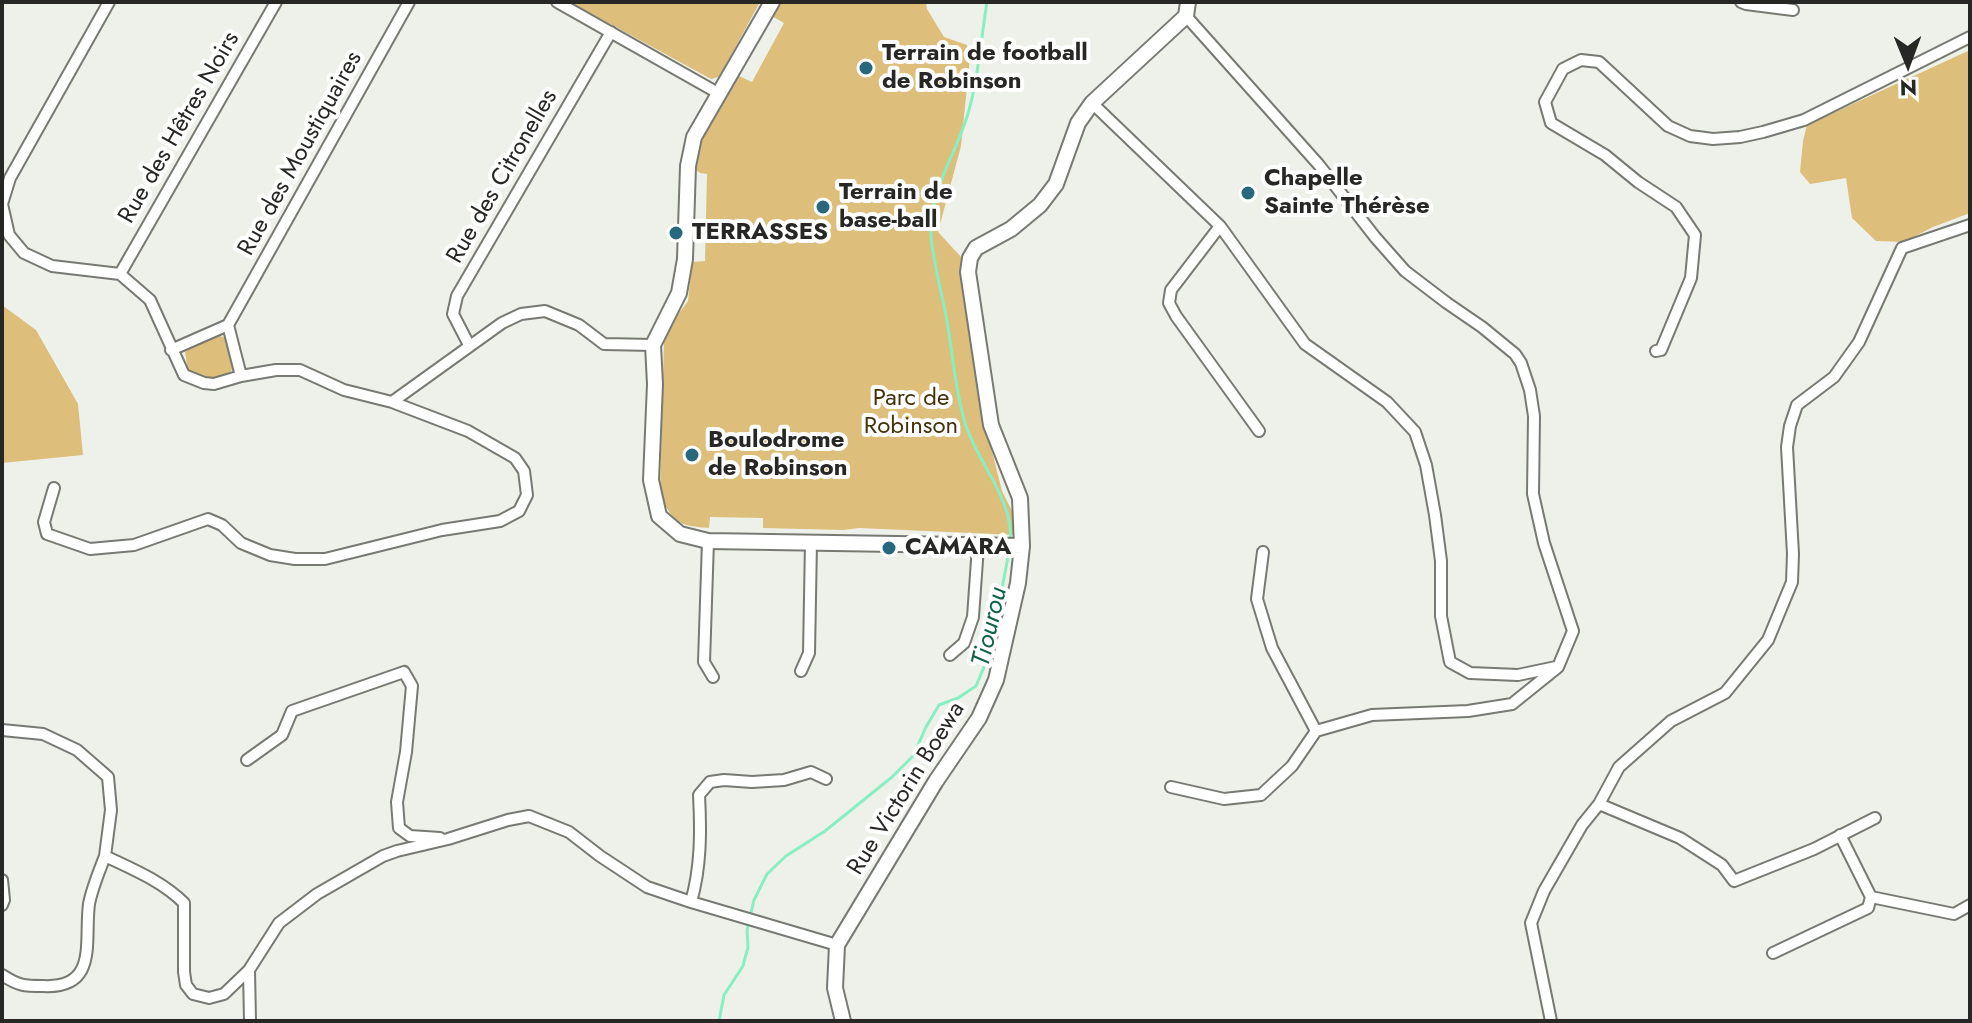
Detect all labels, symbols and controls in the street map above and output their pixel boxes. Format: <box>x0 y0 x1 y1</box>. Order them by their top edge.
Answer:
north arrow <box>1868 24 1948 104</box>
street label: Rue des Hêtres Noirs <box>113 27 247 229</box>
place label: Terrain de football de Robinson <box>882 40 1088 96</box>
street label: Rue des Moustiquaires <box>233 47 369 261</box>
marker: Terrain de football de Robinson <box>857 59 875 77</box>
text: N <box>1899 72 1917 104</box>
street label: Rue des Citronelles <box>442 85 564 269</box>
place label: Chapelle Sainte Thérèse <box>1264 165 1430 221</box>
place label: Terrain de base-ball <box>839 179 953 235</box>
marker: Chapelle Sainte Thérèse <box>1239 184 1257 202</box>
marker: Terrain de base-ball <box>814 198 832 216</box>
place label: TERRASSES <box>692 219 828 247</box>
marker: TERRASSES <box>667 224 685 242</box>
park label: Parc de Robinson <box>864 385 958 441</box>
place label: Boulodrome de Robinson <box>708 427 848 483</box>
marker: Boulodrome de Robinson <box>683 446 701 464</box>
place label: CAMARA <box>905 534 1011 562</box>
marker: CAMARA <box>880 539 898 557</box>
water label: Tiourou <box>967 584 1015 670</box>
street label: Rue Victorin Boewa <box>842 697 972 881</box>

